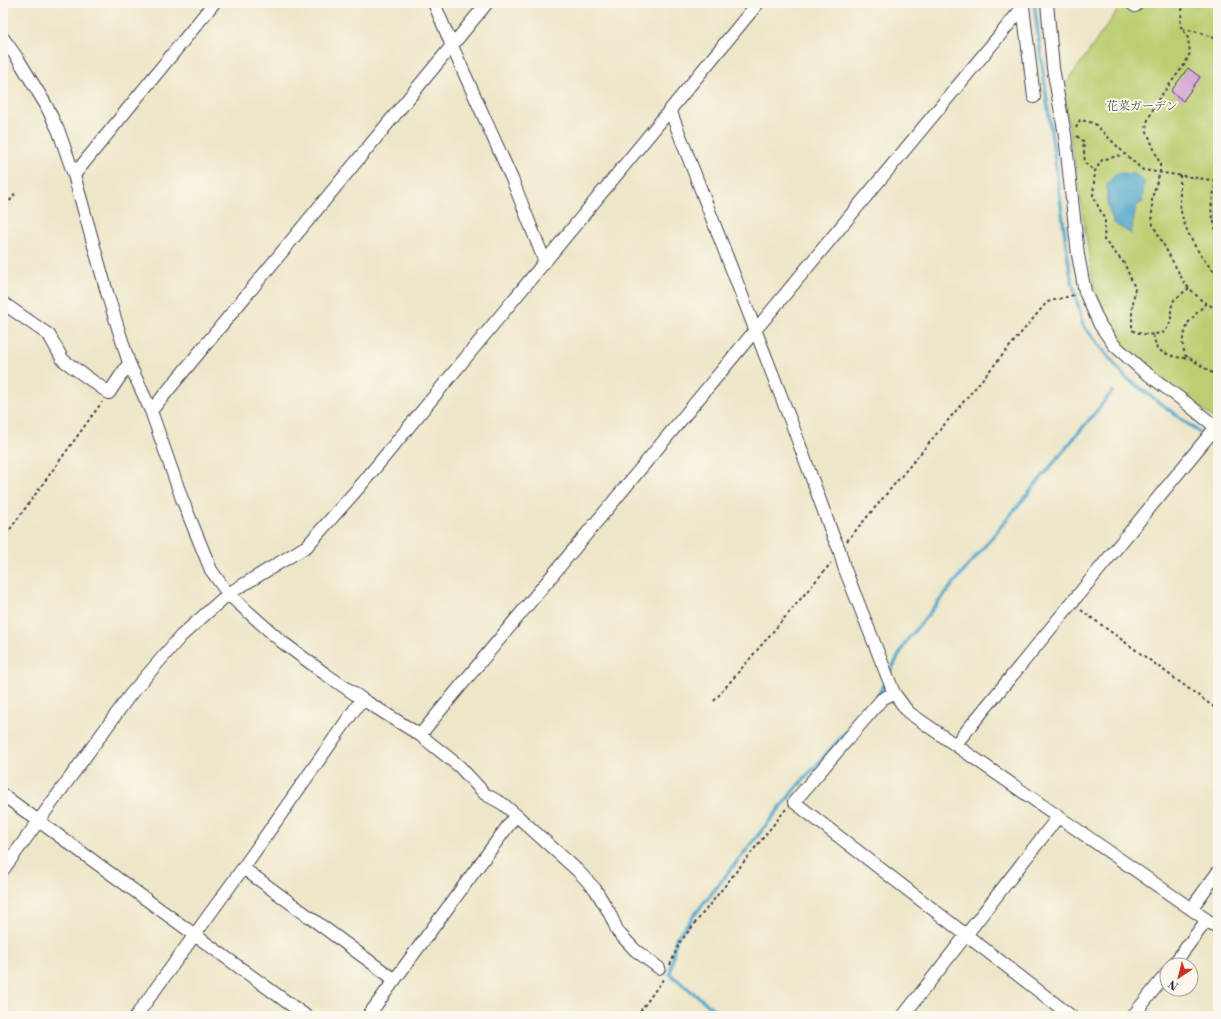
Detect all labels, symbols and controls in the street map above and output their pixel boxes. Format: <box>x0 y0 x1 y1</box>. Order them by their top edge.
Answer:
park label: 花菜ガーデン <box>1106 99 1178 114</box>
north arrow <box>1159 957 1199 997</box>
text: N <box>1166 976 1181 993</box>

